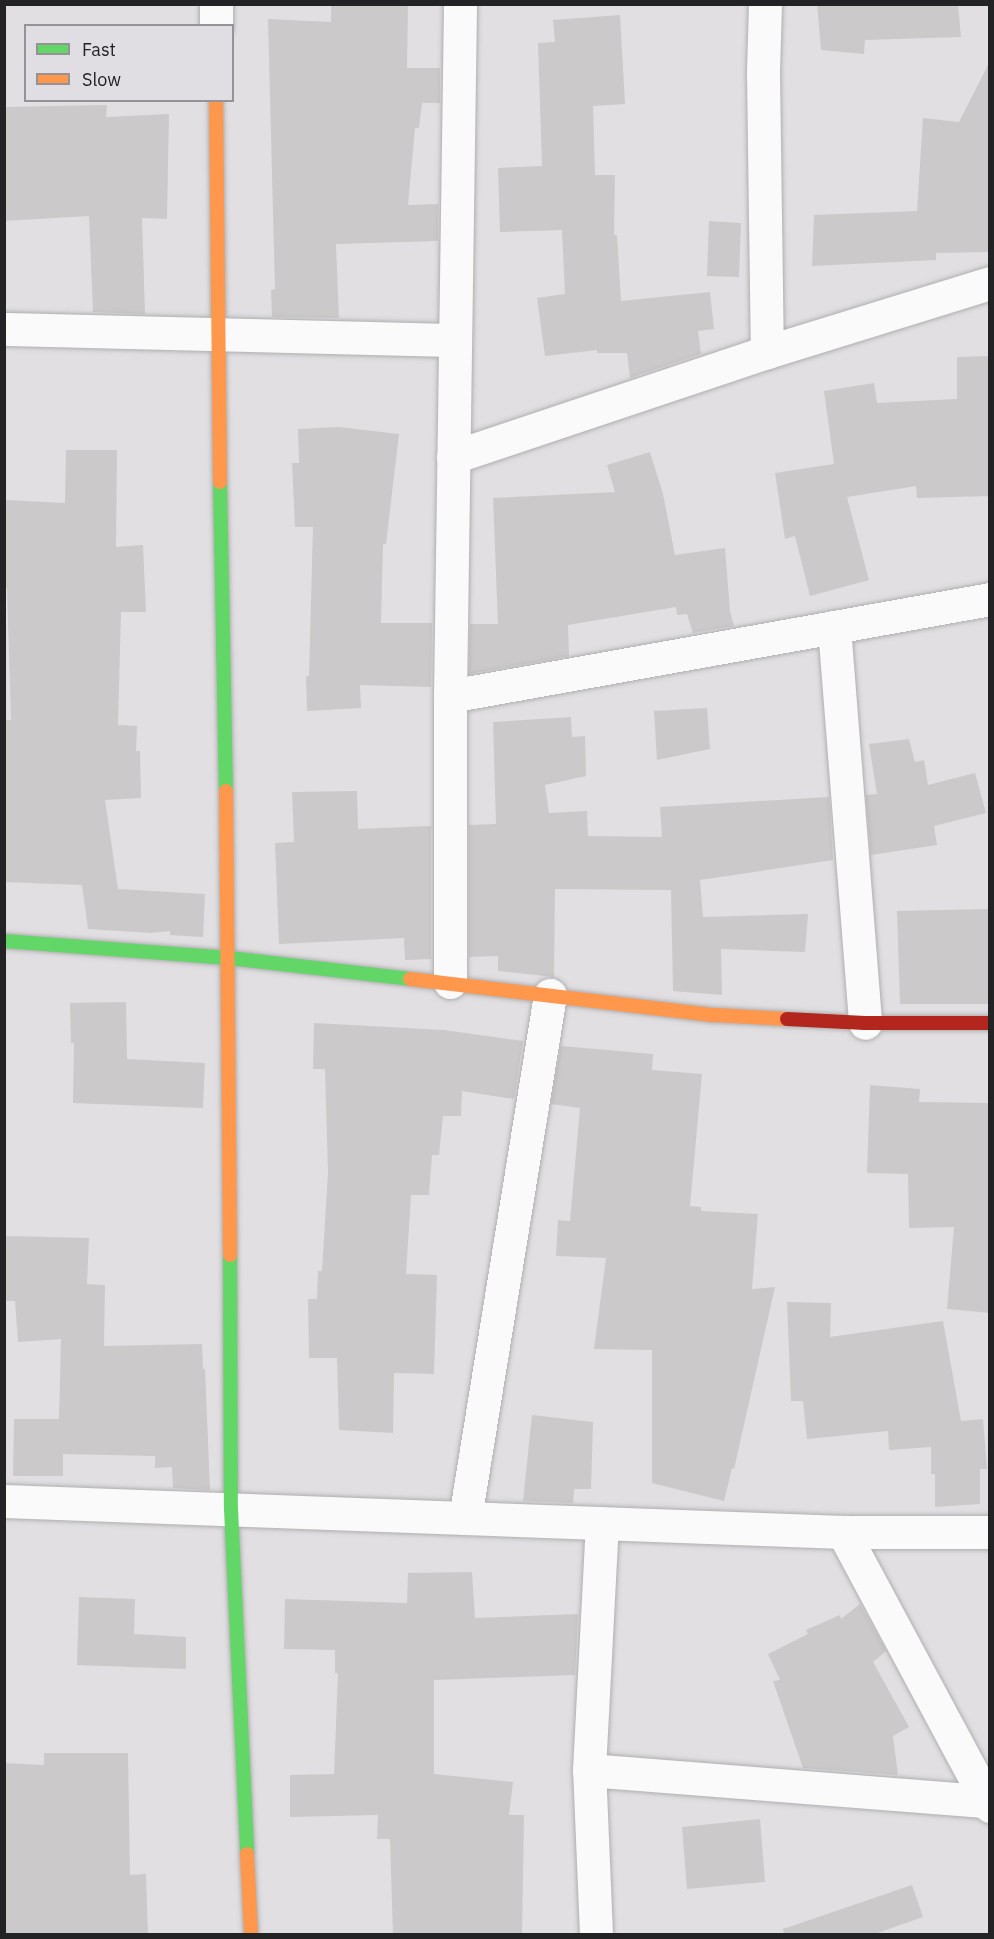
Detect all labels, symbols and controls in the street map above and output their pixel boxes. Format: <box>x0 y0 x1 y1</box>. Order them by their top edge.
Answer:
legend <box>24 24 234 102</box>
text: Fast <box>82 38 116 61</box>
text: Slow <box>82 68 121 91</box>

